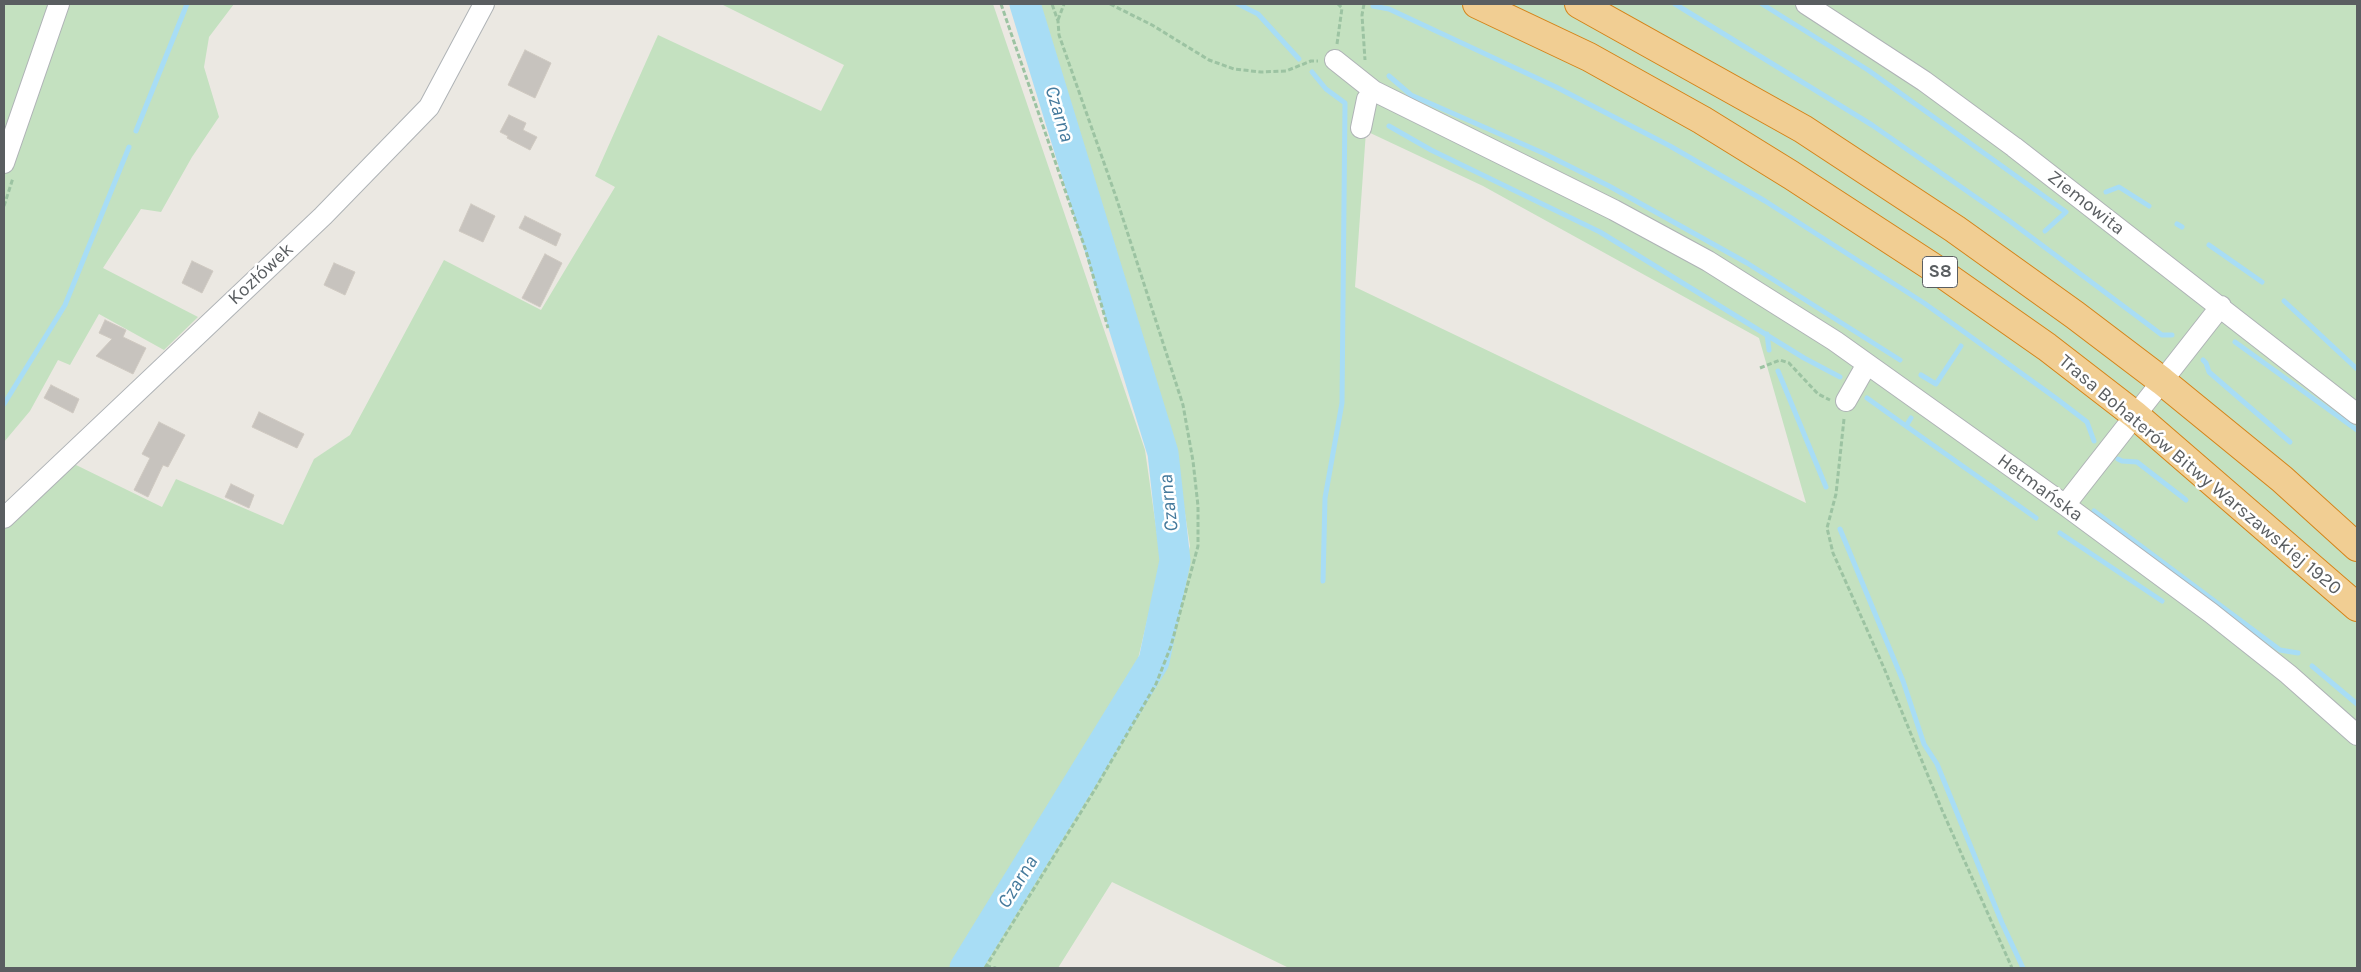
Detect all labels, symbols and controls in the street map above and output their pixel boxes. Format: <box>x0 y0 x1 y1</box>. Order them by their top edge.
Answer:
water label: Czarna <box>1039 83 1079 145</box>
street label: Ziemowita <box>2043 166 2129 240</box>
street label: Kozłówek <box>224 238 298 310</box>
road number: S8 <box>1922 256 1958 288</box>
street label: Trasa Bohaterów Bitwy Warszawskiej 1920 <box>2054 350 2346 600</box>
street label: Hetmańska <box>1993 449 2087 527</box>
water label: Czarna <box>1154 473 1184 533</box>
water label: Czarna <box>993 851 1043 913</box>

